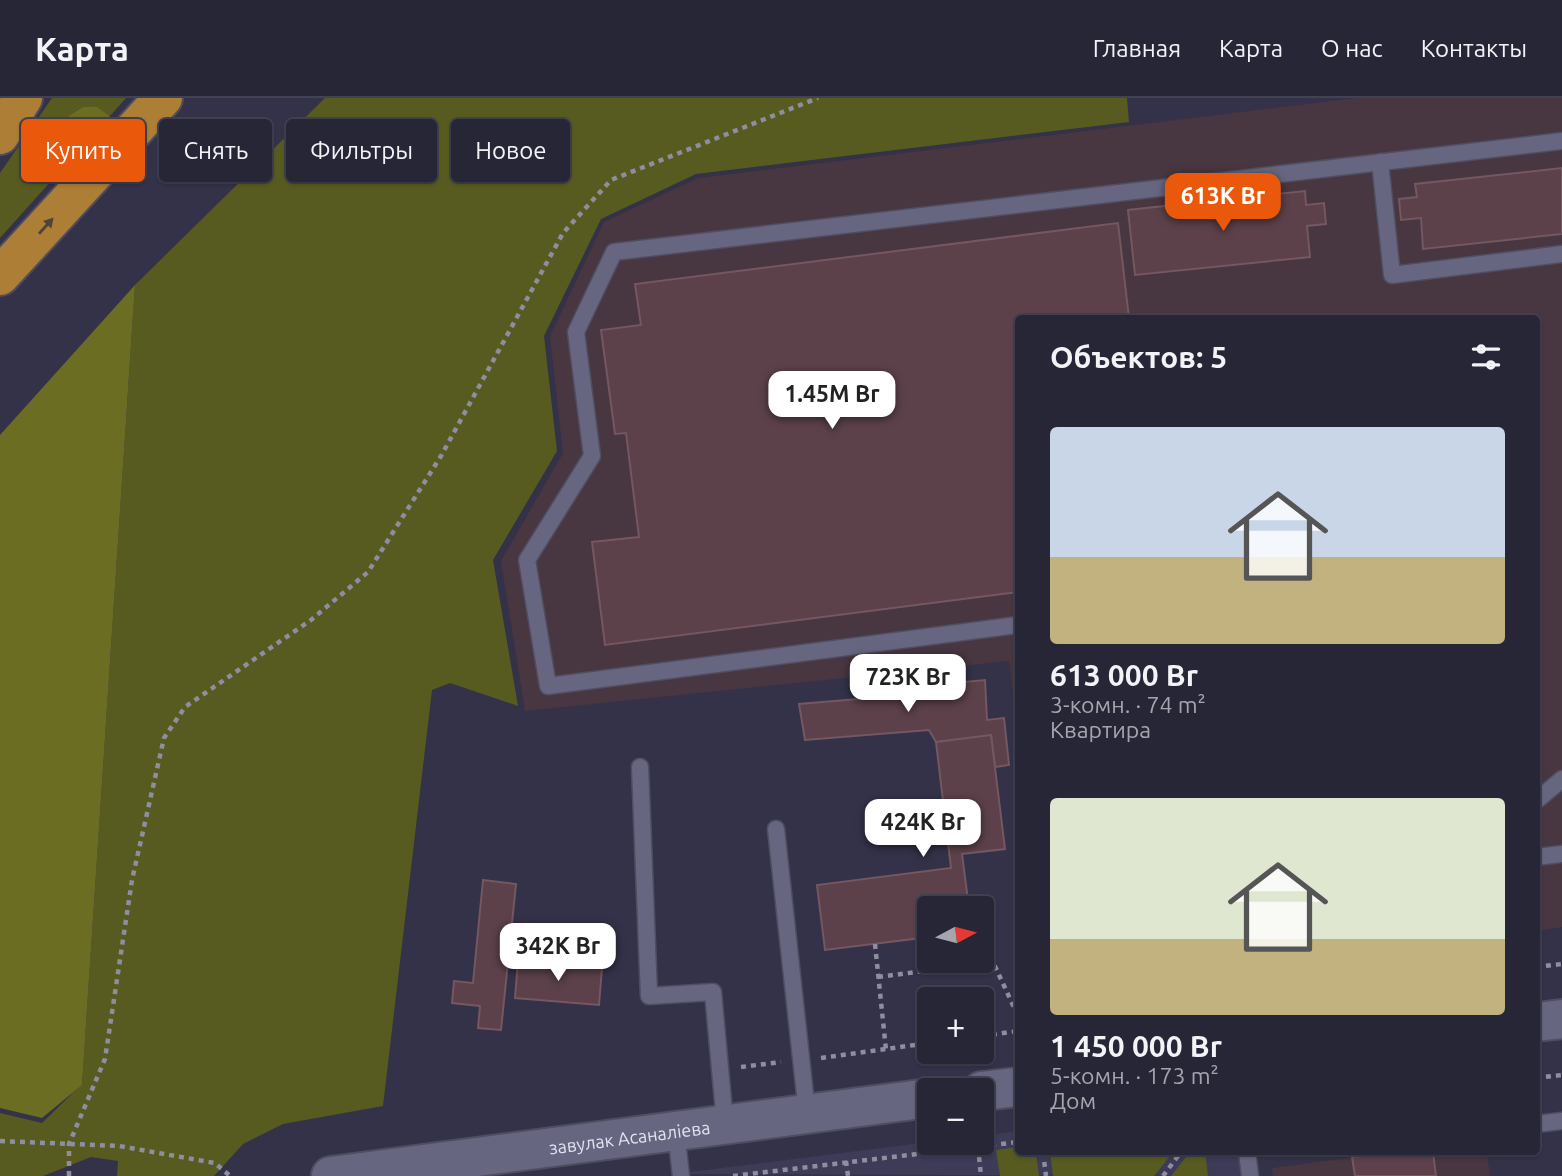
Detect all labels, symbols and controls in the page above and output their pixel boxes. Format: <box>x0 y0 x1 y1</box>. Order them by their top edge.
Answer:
text: Карта <box>35 30 129 67</box>
text: Главная <box>1093 35 1181 62</box>
text: Карта <box>1219 35 1283 62</box>
text: О нас <box>1321 35 1383 62</box>
text: Контакты <box>1421 35 1527 62</box>
chip: Купить <box>21 119 145 182</box>
chip: Снять <box>159 119 272 182</box>
chip: Фильтры <box>286 119 437 182</box>
chip: Новое <box>451 119 570 182</box>
pin: 613K Br <box>1158 174 1288 233</box>
text: 613K Br <box>1181 183 1265 208</box>
one-way arrow <box>38 217 54 235</box>
icon: filters <box>1467 338 1505 376</box>
text: Объектов: 5 <box>1050 340 1227 374</box>
pin: 1.45M Br <box>760 372 904 431</box>
text: 1.45M Br <box>784 381 880 406</box>
icon: home <box>1215 473 1341 599</box>
pin: 723K Br <box>843 654 973 714</box>
text: 613 000 Br <box>1050 658 1198 692</box>
text: 723K Br <box>866 664 950 689</box>
text: 3-комн. · 74 m² <box>1050 692 1206 717</box>
text: Квартира <box>1050 717 1151 742</box>
pin: 424K Br <box>858 800 988 859</box>
text: 424K Br <box>881 809 965 834</box>
icon: home <box>1215 844 1341 970</box>
north arrow <box>917 896 994 973</box>
map controls <box>917 896 994 1155</box>
pin: 342K Br <box>493 924 623 983</box>
text: 342K Br <box>516 933 600 958</box>
button: + <box>917 987 994 1064</box>
text: 1 450 000 Br <box>1050 1029 1222 1063</box>
text: 5-комн. · 173 m² <box>1050 1063 1219 1088</box>
button: − <box>917 1078 994 1155</box>
text: Дом <box>1050 1088 1096 1113</box>
street label: завулак Асаналіева <box>548 1117 711 1157</box>

